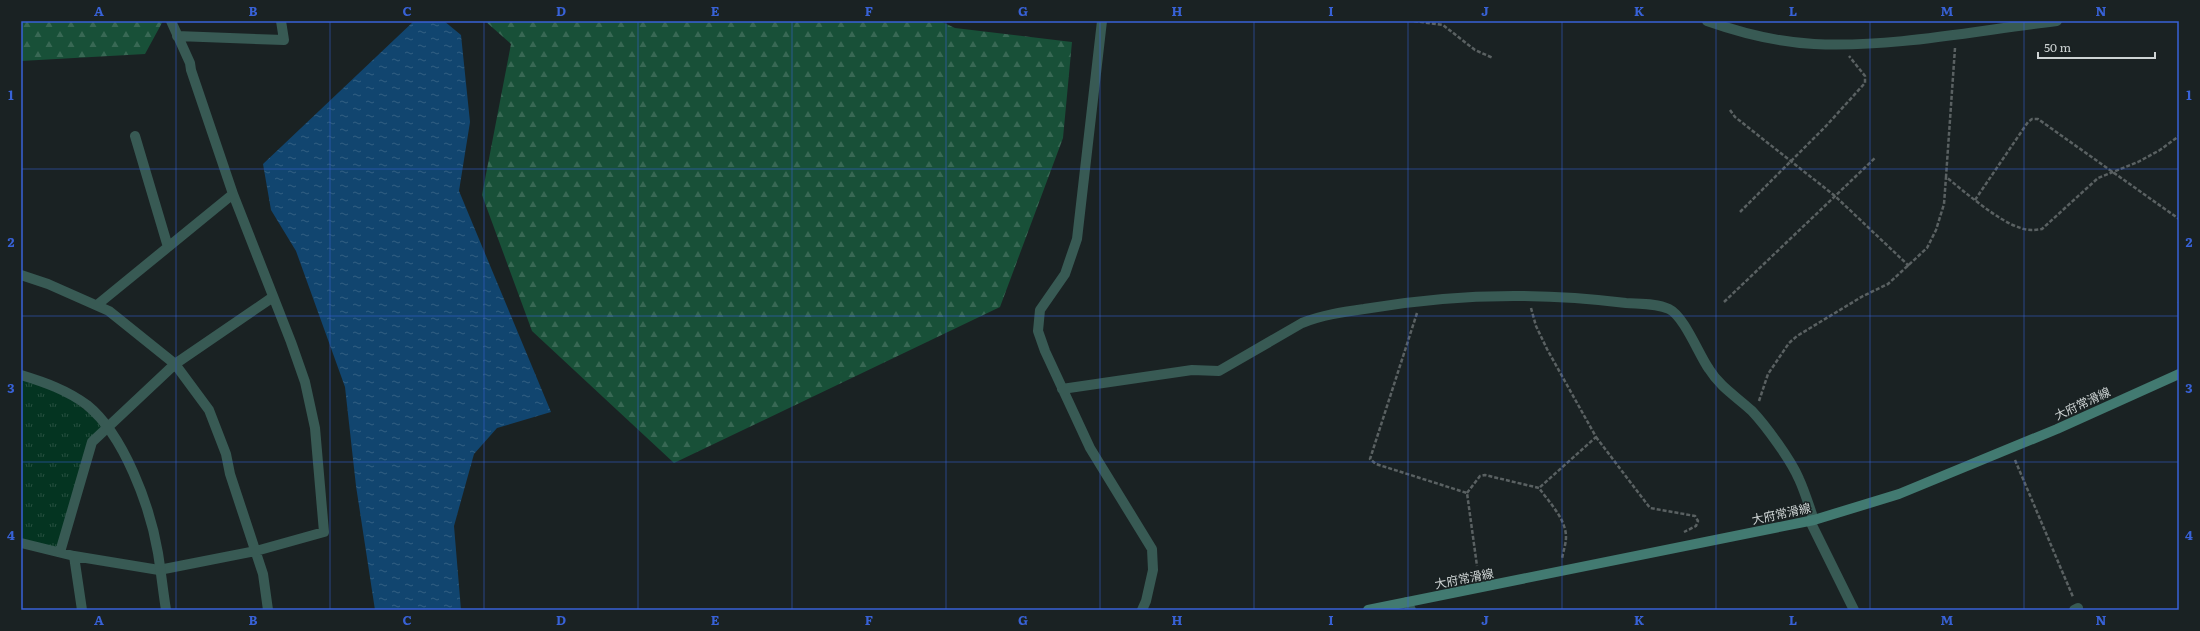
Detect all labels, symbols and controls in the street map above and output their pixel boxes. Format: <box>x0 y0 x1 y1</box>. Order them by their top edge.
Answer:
text: A <box>94 1 104 20</box>
text: B <box>249 1 258 20</box>
text: C <box>402 1 412 20</box>
text: D <box>556 1 566 20</box>
text: E <box>711 1 720 20</box>
text: F <box>865 1 873 20</box>
text: G <box>1018 1 1028 20</box>
text: H <box>1172 1 1183 20</box>
text: I <box>1328 1 1334 20</box>
text: J <box>1481 1 1489 20</box>
text: K <box>1634 1 1645 20</box>
text: L <box>1789 1 1797 20</box>
text: M <box>1941 1 1954 20</box>
text: N <box>2096 1 2107 20</box>
scale bar <box>2038 34 2155 60</box>
text: 50 m <box>2044 38 2071 56</box>
text: 1 <box>8 85 14 104</box>
text: 1 <box>2186 85 2192 104</box>
text: 2 <box>8 232 15 251</box>
text: 2 <box>2186 232 2193 251</box>
text: 3 <box>7 378 15 397</box>
text: 3 <box>2185 378 2193 397</box>
street label: 大府常滑線 <box>2051 382 2113 424</box>
street label: 大府常滑線 <box>1750 498 1812 528</box>
text: 4 <box>7 525 15 544</box>
text: 4 <box>2185 525 2193 544</box>
street label: 大府常滑線 <box>1433 563 1495 593</box>
text: A <box>94 610 104 629</box>
text: B <box>249 610 258 629</box>
text: C <box>402 610 412 629</box>
text: D <box>556 610 566 629</box>
text: E <box>711 610 720 629</box>
text: F <box>865 610 873 629</box>
text: G <box>1018 610 1028 629</box>
text: H <box>1172 610 1183 629</box>
text: I <box>1328 610 1334 629</box>
text: J <box>1481 610 1489 629</box>
text: K <box>1634 610 1645 629</box>
text: L <box>1789 610 1797 629</box>
text: M <box>1941 610 1954 629</box>
text: N <box>2096 610 2107 629</box>

